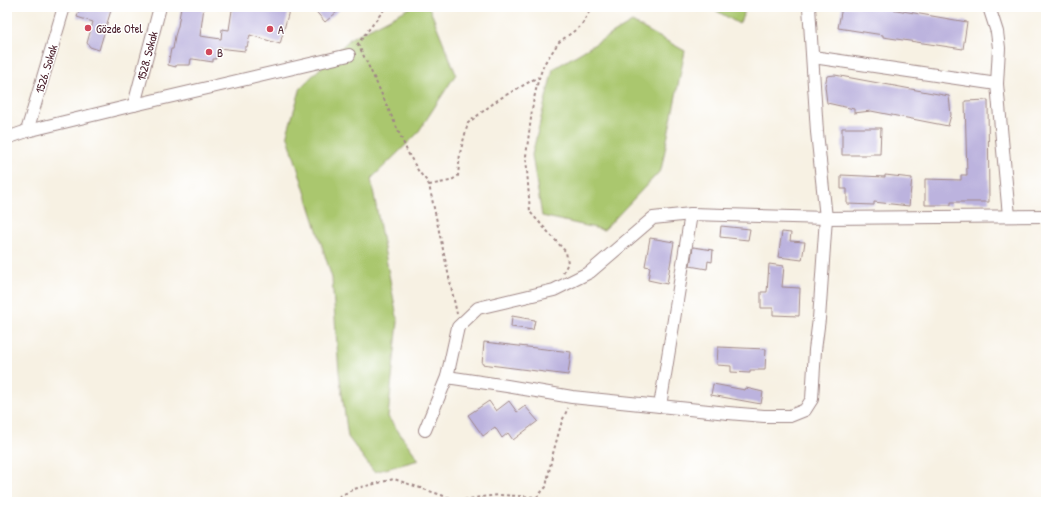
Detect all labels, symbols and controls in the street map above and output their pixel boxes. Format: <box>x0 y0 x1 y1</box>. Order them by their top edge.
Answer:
place label: Gözde Otel <box>96 20 144 37</box>
place label: A <box>278 21 284 38</box>
marker: Gözde Otel <box>83 23 93 33</box>
marker: A <box>265 24 275 34</box>
street label: 1528. Sokak <box>132 29 162 83</box>
street label: 1526. Sokak <box>31 43 61 95</box>
place label: B <box>217 44 223 61</box>
marker: B <box>204 47 214 57</box>

